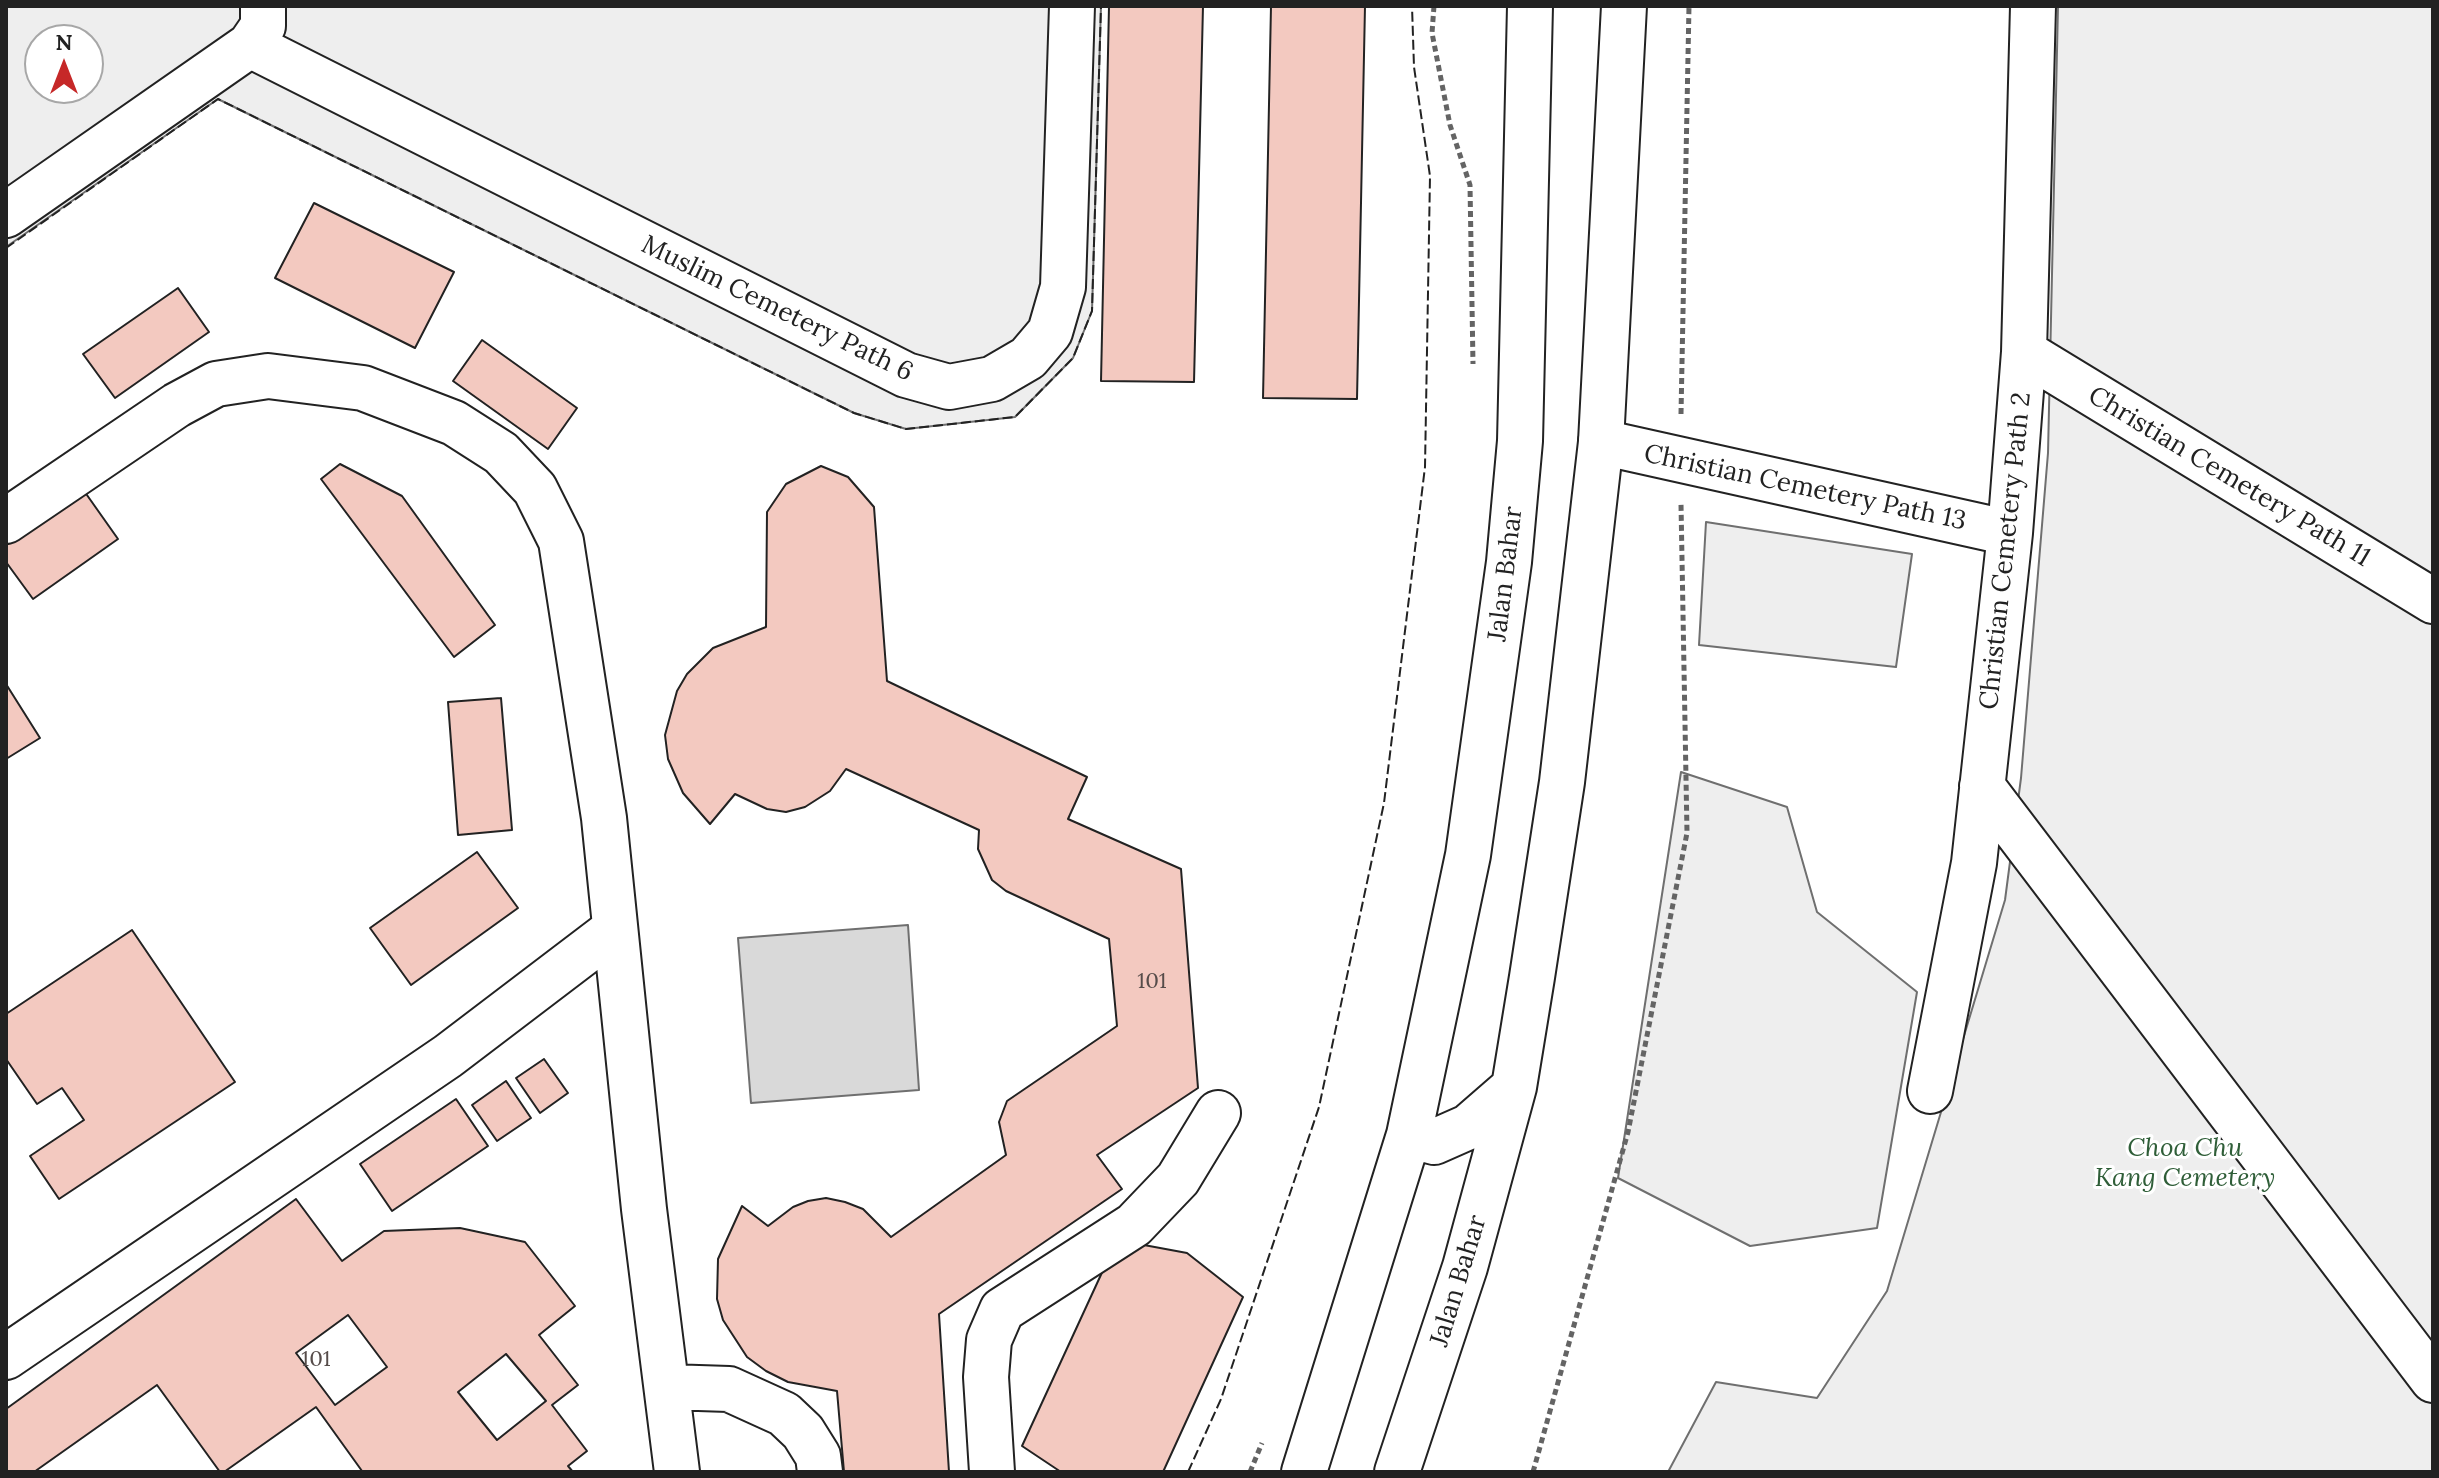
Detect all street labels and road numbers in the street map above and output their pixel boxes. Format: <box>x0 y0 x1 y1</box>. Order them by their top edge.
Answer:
street label: Muslim Cemetery Path 6 <box>636 230 918 388</box>
street label: Christian Cemetery Path 11 <box>2082 380 2376 574</box>
street label: Christian Cemetery Path 2 <box>1974 391 2038 711</box>
street label: Christian Cemetery Path 13 <box>1641 439 1969 537</box>
street label: Jalan Bahar <box>1482 505 1530 643</box>
street label: Jalan Bahar <box>1424 1212 1494 1350</box>

